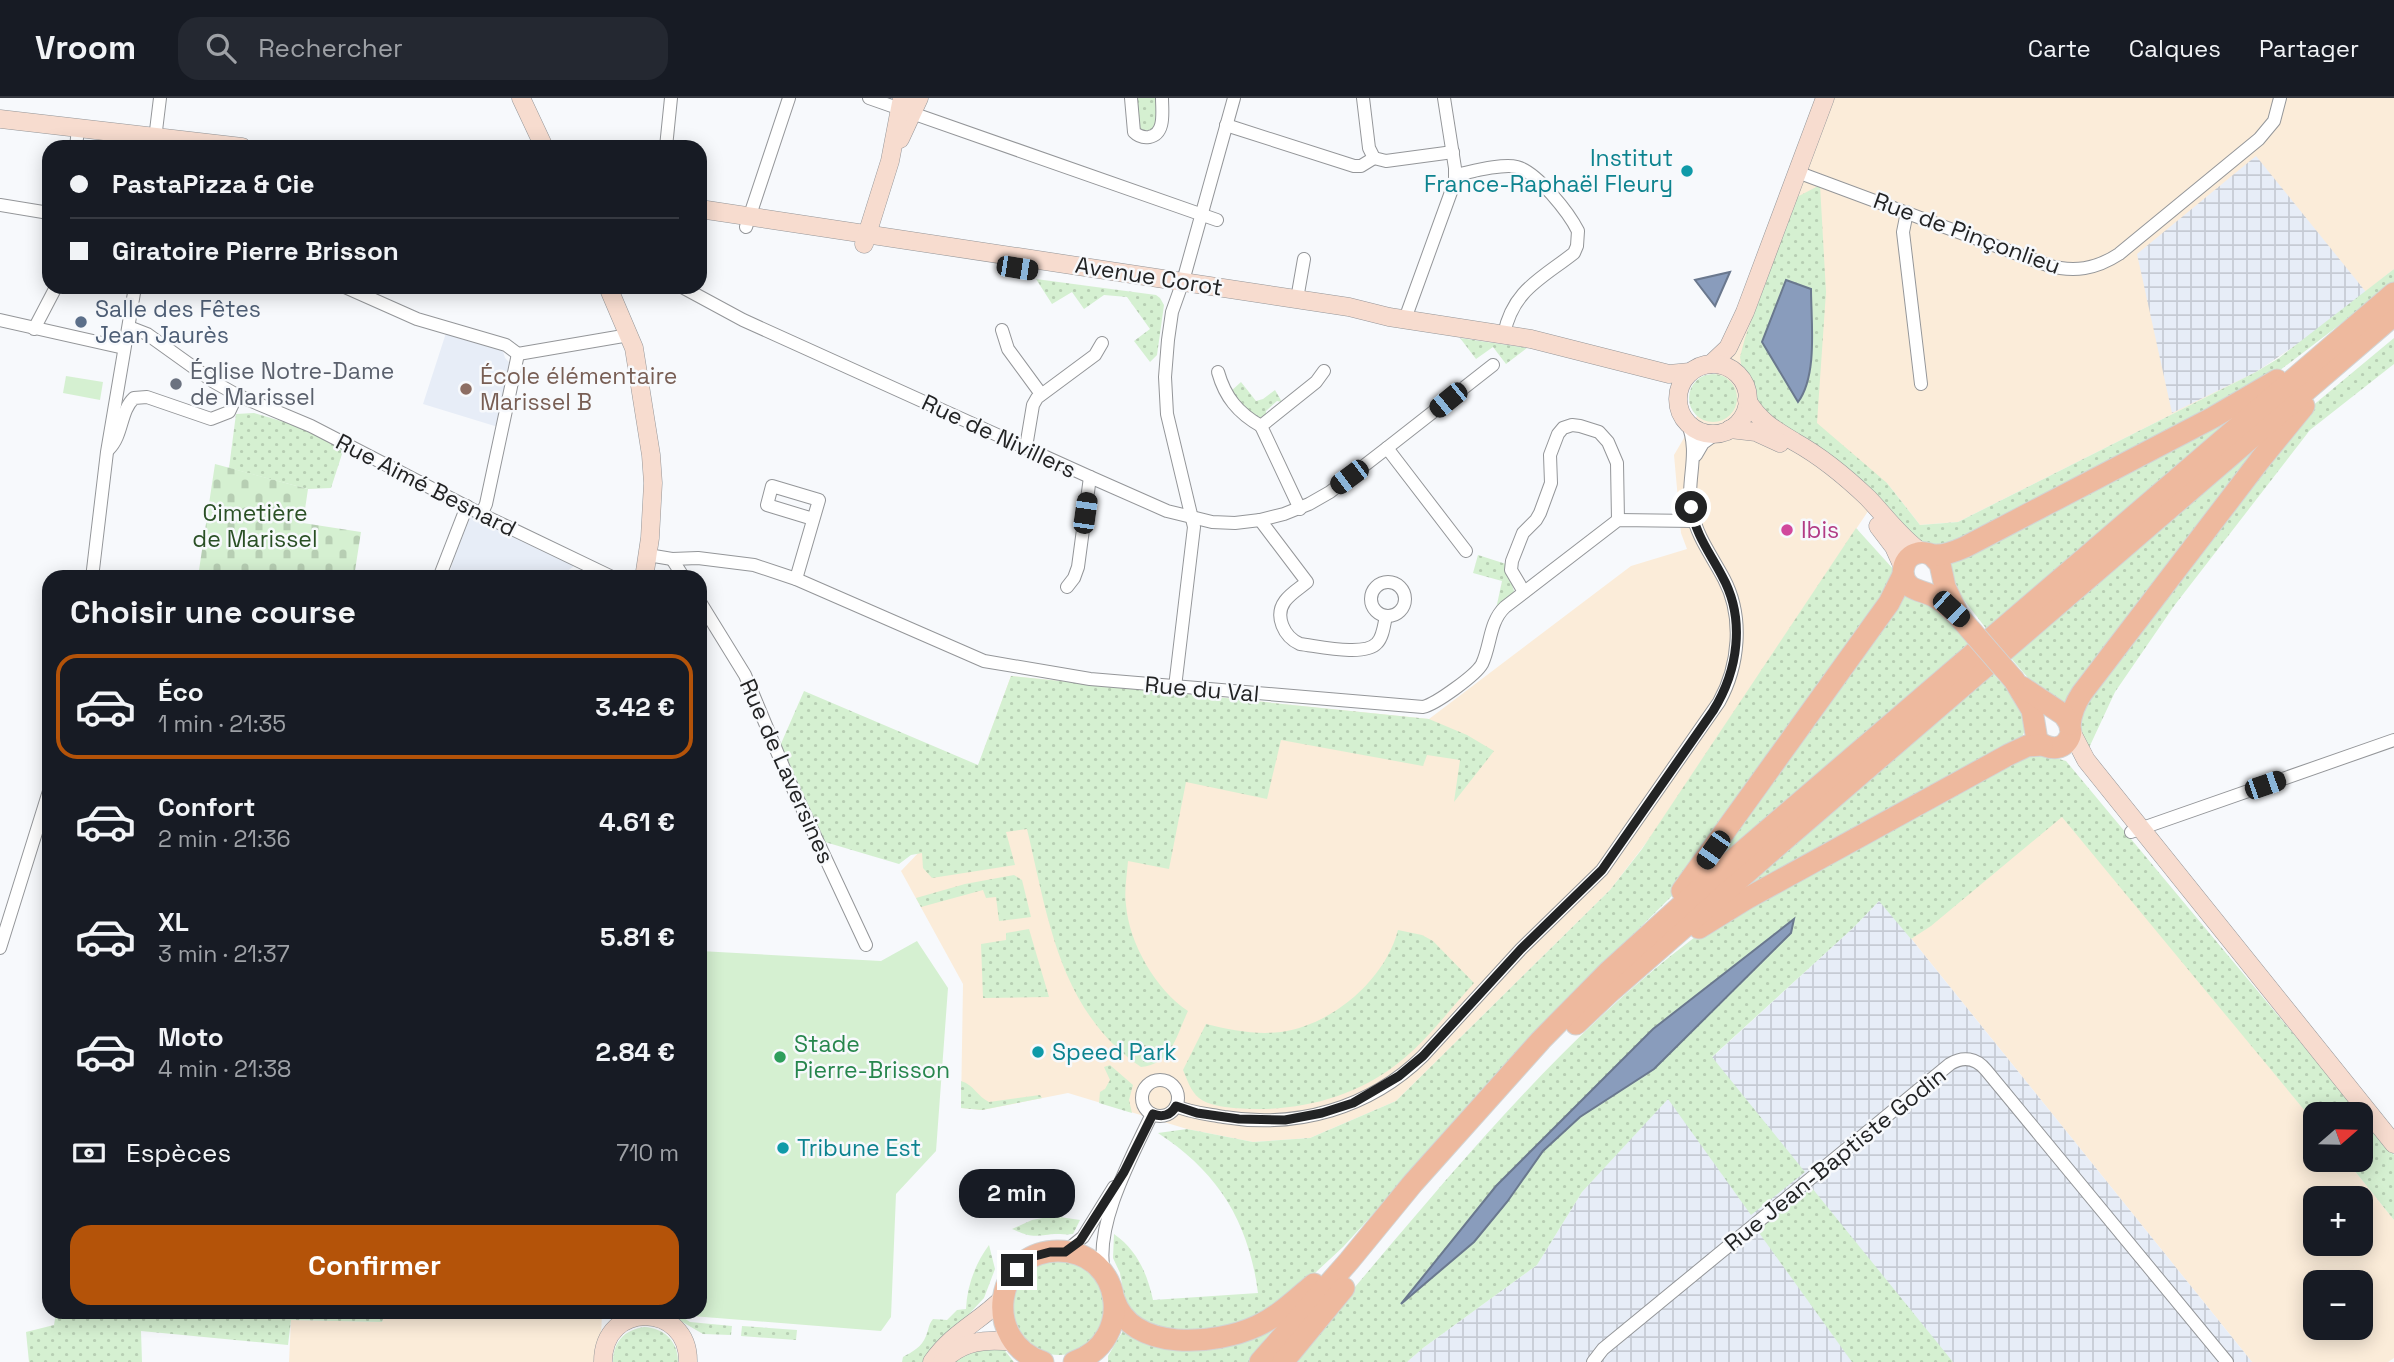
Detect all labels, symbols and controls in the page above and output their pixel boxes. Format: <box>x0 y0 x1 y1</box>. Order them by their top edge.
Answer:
search box <box>178 17 668 80</box>
text: Vroom <box>35 27 136 69</box>
icon: search <box>202 29 240 67</box>
text: Rechercher <box>258 31 403 65</box>
text: Carte <box>2028 33 2091 64</box>
text: Calques <box>2129 33 2221 64</box>
text: Partager <box>2259 33 2359 64</box>
place label: Institut France-Raphaël Fleury <box>1424 143 1673 199</box>
marker: Institut France-Raphaël Fleury <box>1679 163 1695 179</box>
text: PastaPizza & Cie <box>112 167 314 201</box>
street label: Rue de Pinçonlieu <box>1869 185 2065 281</box>
text: Giratoire Pierre Brisson <box>112 234 399 268</box>
street label: Avenue Corot <box>1073 250 1225 302</box>
car <box>995 254 1040 282</box>
place label: Salle des Fêtes Jean Jaurès <box>95 294 261 350</box>
marker: Salle des Fêtes Jean Jaurès <box>73 314 89 330</box>
place label: Église Notre-Dame de Marissel <box>190 356 394 412</box>
place label: École élémentaire Marissel B <box>480 361 677 417</box>
marker: Église Notre-Dame de Marissel <box>168 376 184 392</box>
car <box>1426 379 1471 421</box>
marker: École élémentaire Marissel B <box>458 381 474 397</box>
street label: Rue de Nivillers <box>917 387 1081 485</box>
street label: Rue Aimé Besnard <box>331 427 521 543</box>
car <box>1326 456 1373 498</box>
car <box>1072 491 1099 535</box>
route start <box>1675 491 1707 523</box>
park label: Cimetière de Marissel <box>192 498 318 554</box>
place label: Ibis <box>1801 515 1839 545</box>
marker: Ibis <box>1779 522 1795 538</box>
car <box>1929 587 1974 631</box>
text: Choisir une course <box>70 592 356 632</box>
street label: Rue du Val <box>1143 669 1261 709</box>
street label: Rue de Laversines <box>733 674 841 868</box>
icon: car <box>74 675 137 738</box>
text: Éco <box>158 675 204 709</box>
text: 3.42 € <box>595 690 675 724</box>
text: 1 min · 21:35 <box>158 709 286 739</box>
car <box>2242 768 2289 802</box>
icon: car <box>74 790 137 853</box>
text: Confort <box>158 790 255 824</box>
text: 4.61 € <box>599 805 675 839</box>
text: 2 min · 21:36 <box>158 824 291 854</box>
car <box>1693 827 1734 873</box>
icon: car <box>74 905 137 968</box>
text: XL <box>158 905 189 939</box>
text: 5.81 € <box>600 920 675 954</box>
text: 3 min · 21:37 <box>158 939 290 969</box>
icon: car <box>74 1020 137 1083</box>
text: Moto <box>158 1020 224 1054</box>
place label: Stade Pierre-Brisson <box>794 1029 950 1085</box>
text: 2.84 € <box>595 1035 675 1069</box>
place label: Speed Park <box>1052 1037 1177 1067</box>
marker: Speed Park <box>1030 1044 1046 1060</box>
marker: Stade Pierre-Brisson <box>772 1049 788 1065</box>
text: 4 min · 21:38 <box>158 1054 291 1084</box>
street label: Rue Jean-Baptiste Godin <box>1718 1060 1952 1258</box>
north arrow <box>2303 1102 2373 1172</box>
map controls <box>2303 1102 2373 1340</box>
place label: Tribune Est <box>797 1133 921 1163</box>
icon: cash <box>70 1134 108 1172</box>
text: Espèces <box>126 1136 231 1170</box>
text: 710 m <box>616 1138 679 1168</box>
marker: Tribune Est <box>775 1140 791 1156</box>
callout: 2 min <box>959 1168 1075 1218</box>
text: 2 min <box>987 1178 1047 1208</box>
button: + <box>2303 1186 2373 1256</box>
button: Confirmer <box>70 1225 679 1305</box>
route end <box>1001 1254 1033 1286</box>
button: − <box>2303 1270 2373 1340</box>

